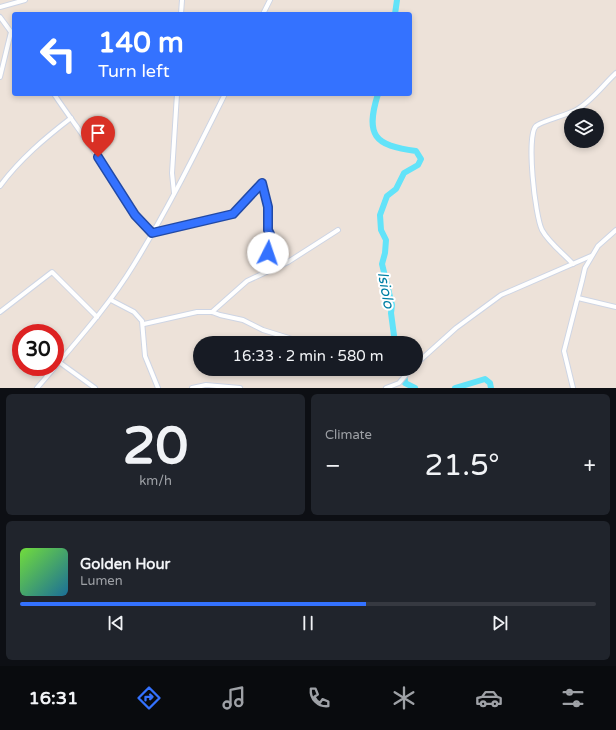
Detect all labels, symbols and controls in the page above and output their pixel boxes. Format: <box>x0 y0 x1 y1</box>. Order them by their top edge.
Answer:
text: 140 m <box>98 26 184 60</box>
icon: left <box>32 28 84 80</box>
text: Turn left <box>98 60 170 82</box>
map controls <box>564 108 604 148</box>
button: layers <box>564 108 604 148</box>
pin <box>81 116 115 157</box>
icon: arrive <box>87 122 109 144</box>
position arrow <box>247 232 289 274</box>
water label: Isiolo <box>374 270 398 311</box>
speed limit sign: 30 <box>12 324 64 376</box>
text: 16:33 · 2 min · 580 m <box>233 347 383 365</box>
text: 20 <box>123 415 188 478</box>
text: Climate <box>325 427 372 443</box>
text: 21.5° <box>425 447 500 484</box>
text: − <box>325 453 341 479</box>
text: + <box>584 453 596 479</box>
text: km/h <box>139 473 172 489</box>
text: Golden Hour <box>80 555 170 573</box>
text: Lumen <box>80 573 123 589</box>
icon: previous <box>105 612 127 634</box>
icon: pause <box>297 612 319 634</box>
icon: next <box>489 612 511 634</box>
icon: directions <box>135 684 163 712</box>
icon: music <box>220 684 248 712</box>
icon: phone <box>305 684 333 712</box>
icon: climate <box>390 684 418 712</box>
icon: car <box>475 684 503 712</box>
icon: filters <box>559 684 587 712</box>
text: 16:31 <box>28 687 78 709</box>

